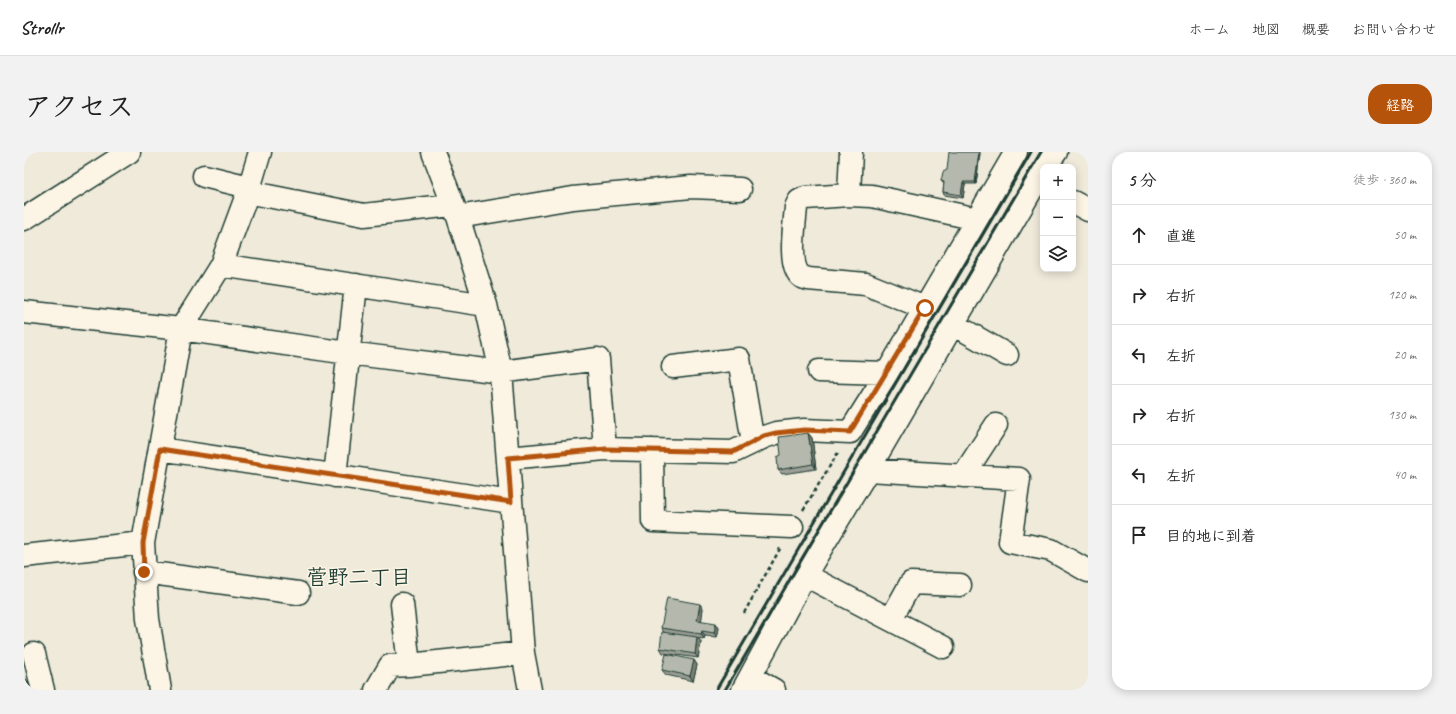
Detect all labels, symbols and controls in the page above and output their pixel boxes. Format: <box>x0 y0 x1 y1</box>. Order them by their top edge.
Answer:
text: Strollr <box>20 16 63 40</box>
text: ホーム <box>1189 21 1230 38</box>
text: 地図 <box>1252 21 1280 38</box>
text: 概要 <box>1302 21 1330 38</box>
text: お問い合わせ <box>1352 21 1436 38</box>
button: 経路 <box>1368 84 1432 124</box>
text: アクセス <box>24 89 134 124</box>
map controls <box>1040 164 1076 272</box>
button: + <box>1040 164 1076 200</box>
text: 5 分 <box>1128 170 1157 191</box>
text: 徒歩 · 360 m <box>1353 172 1416 188</box>
button: − <box>1040 200 1076 236</box>
icon: ahead <box>1128 224 1150 246</box>
text: 直進 <box>1166 227 1196 246</box>
text: 50 m <box>1394 227 1416 243</box>
button: layers <box>1040 236 1076 272</box>
icon: right <box>1128 284 1150 306</box>
text: 右折 <box>1166 287 1196 306</box>
text: 120 m <box>1388 287 1416 303</box>
route start <box>916 299 934 317</box>
icon: left <box>1128 344 1150 366</box>
text: 左折 <box>1166 347 1196 366</box>
text: 20 m <box>1394 347 1416 363</box>
icon: right <box>1128 404 1150 426</box>
text: 右折 <box>1166 407 1196 426</box>
text: 130 m <box>1388 407 1416 423</box>
icon: left <box>1128 464 1150 486</box>
text: 左折 <box>1166 467 1196 486</box>
text: 40 m <box>1394 467 1416 483</box>
icon: arrive <box>1128 524 1150 546</box>
text: 目的地に到着 <box>1166 527 1256 546</box>
route end <box>135 563 153 581</box>
district label: 菅野二丁目 <box>307 564 412 590</box>

